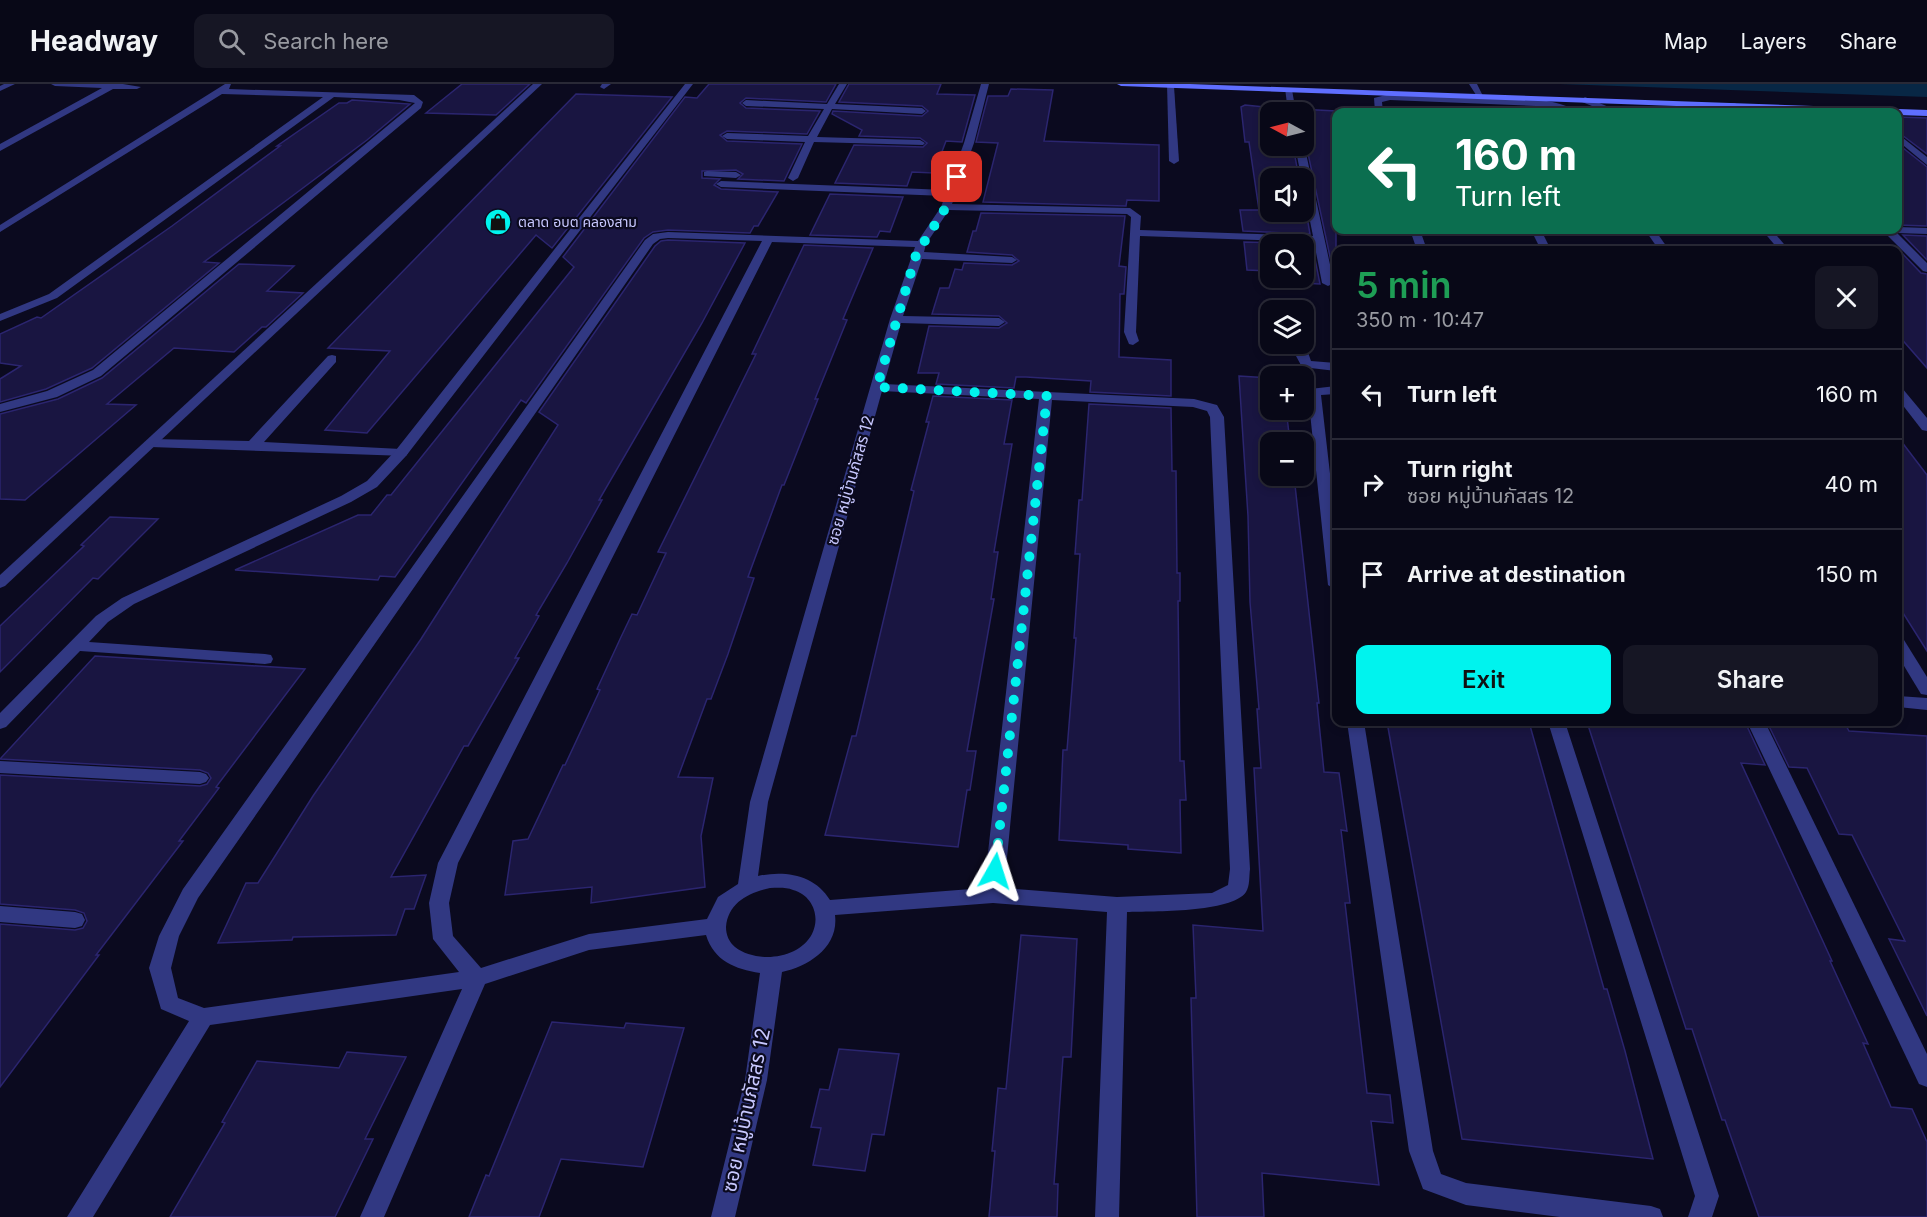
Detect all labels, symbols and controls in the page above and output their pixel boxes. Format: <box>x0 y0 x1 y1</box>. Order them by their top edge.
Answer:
search box <box>194 14 614 68</box>
text: Headway <box>30 24 158 58</box>
icon: search <box>215 25 248 58</box>
text: Search here <box>263 28 389 54</box>
text: Map <box>1664 29 1708 54</box>
text: Layers <box>1741 29 1807 54</box>
text: Share <box>1840 29 1897 54</box>
north arrow <box>1260 102 1314 156</box>
map controls <box>1260 102 1314 486</box>
text: 160 m <box>1455 129 1577 180</box>
icon: left <box>1356 132 1434 210</box>
pin <box>931 151 982 202</box>
icon: arrive <box>940 160 973 193</box>
button: sound <box>1260 168 1314 222</box>
text: Turn left <box>1455 180 1561 213</box>
shop icon: ตลาด อบต คลองสาม <box>483 207 513 237</box>
place label: ตลาด อบต คลองสาม <box>518 213 637 230</box>
button: search <box>1260 234 1314 288</box>
text: 5 min <box>1356 263 1452 307</box>
button: close <box>1815 266 1878 329</box>
button: layers <box>1260 300 1314 354</box>
text: 350 m · 10:47 <box>1356 308 1484 332</box>
button: + <box>1260 366 1314 420</box>
icon: left <box>1356 378 1389 411</box>
text: Turn left <box>1407 381 1497 407</box>
text: 160 m <box>1816 381 1878 407</box>
street label: ซอย หมู่บ้านภัสสร 12 <box>822 413 878 547</box>
button: − <box>1260 432 1314 486</box>
text: Turn right <box>1407 456 1513 482</box>
icon: right <box>1356 468 1389 501</box>
text: 40 m <box>1824 471 1878 497</box>
text: ซอย หมู่บ้านภัสสร 12 <box>1407 484 1574 508</box>
icon: arrive <box>1356 558 1389 591</box>
text: Arrive at destination <box>1407 561 1626 587</box>
text: 150 m <box>1816 561 1878 587</box>
button: Exit <box>1356 645 1611 714</box>
button: Share <box>1623 645 1878 714</box>
position arrow <box>963 839 1027 903</box>
street label: ซอย หมู่บ้านภัสสร 12 <box>717 1026 776 1195</box>

